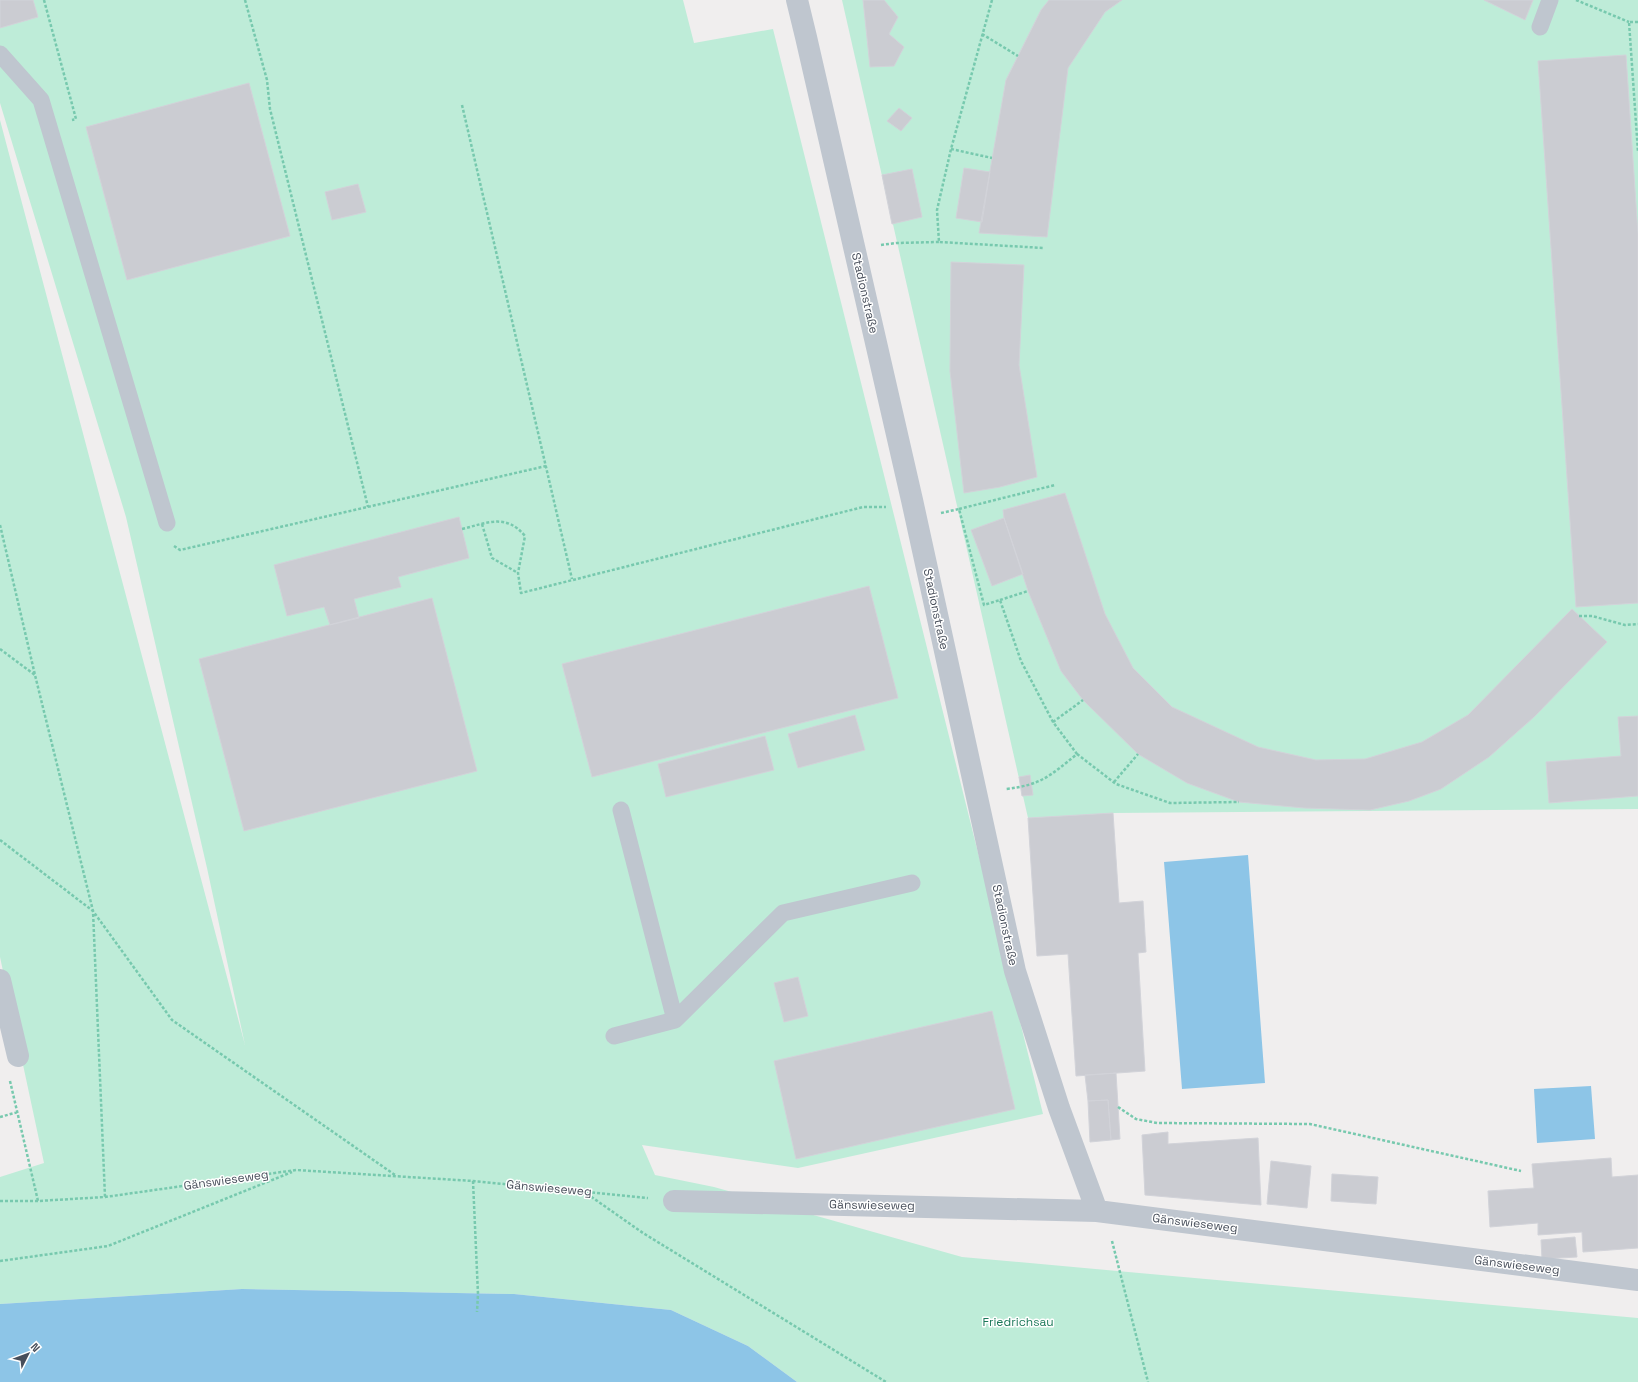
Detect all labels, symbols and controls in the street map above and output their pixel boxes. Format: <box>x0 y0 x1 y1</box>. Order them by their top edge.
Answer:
street label: Stadionstraße <box>848 251 882 335</box>
street label: Stadionstraße <box>920 567 952 651</box>
street label: Stadionstraße <box>989 883 1021 967</box>
street label: Gänswieseweg <box>182 1166 270 1194</box>
street label: Gänswieseweg <box>506 1176 592 1200</box>
street label: Gänswieseweg <box>829 1196 915 1214</box>
street label: Gänswieseweg <box>1152 1210 1238 1236</box>
street label: Gänswieseweg <box>1474 1252 1560 1278</box>
park label: Friedrichsau <box>982 1314 1054 1330</box>
north arrow <box>8 1334 48 1374</box>
text: N <box>28 1340 43 1355</box>

